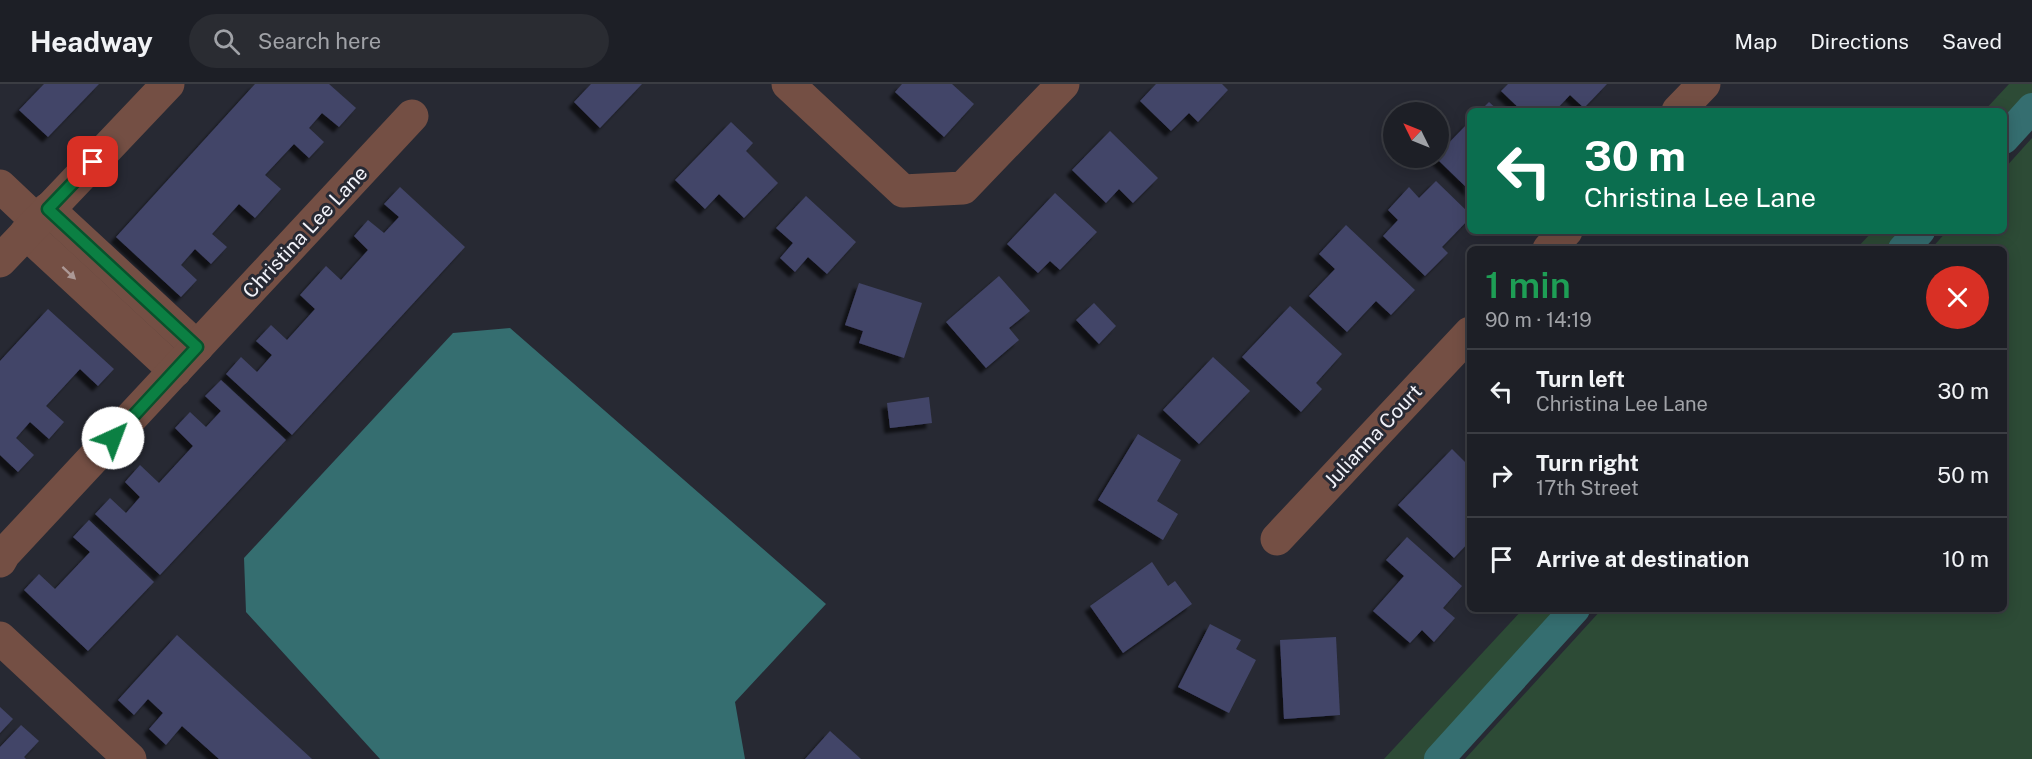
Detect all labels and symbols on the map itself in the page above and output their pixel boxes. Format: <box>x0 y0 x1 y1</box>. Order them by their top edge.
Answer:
north arrow <box>1383 102 1449 168</box>
pin <box>67 136 118 187</box>
street label: Christina Lee Lane <box>238 161 372 303</box>
one-way arrow <box>61 266 76 279</box>
street label: Julianna Court <box>1319 379 1427 493</box>
position arrow <box>81 406 145 470</box>

